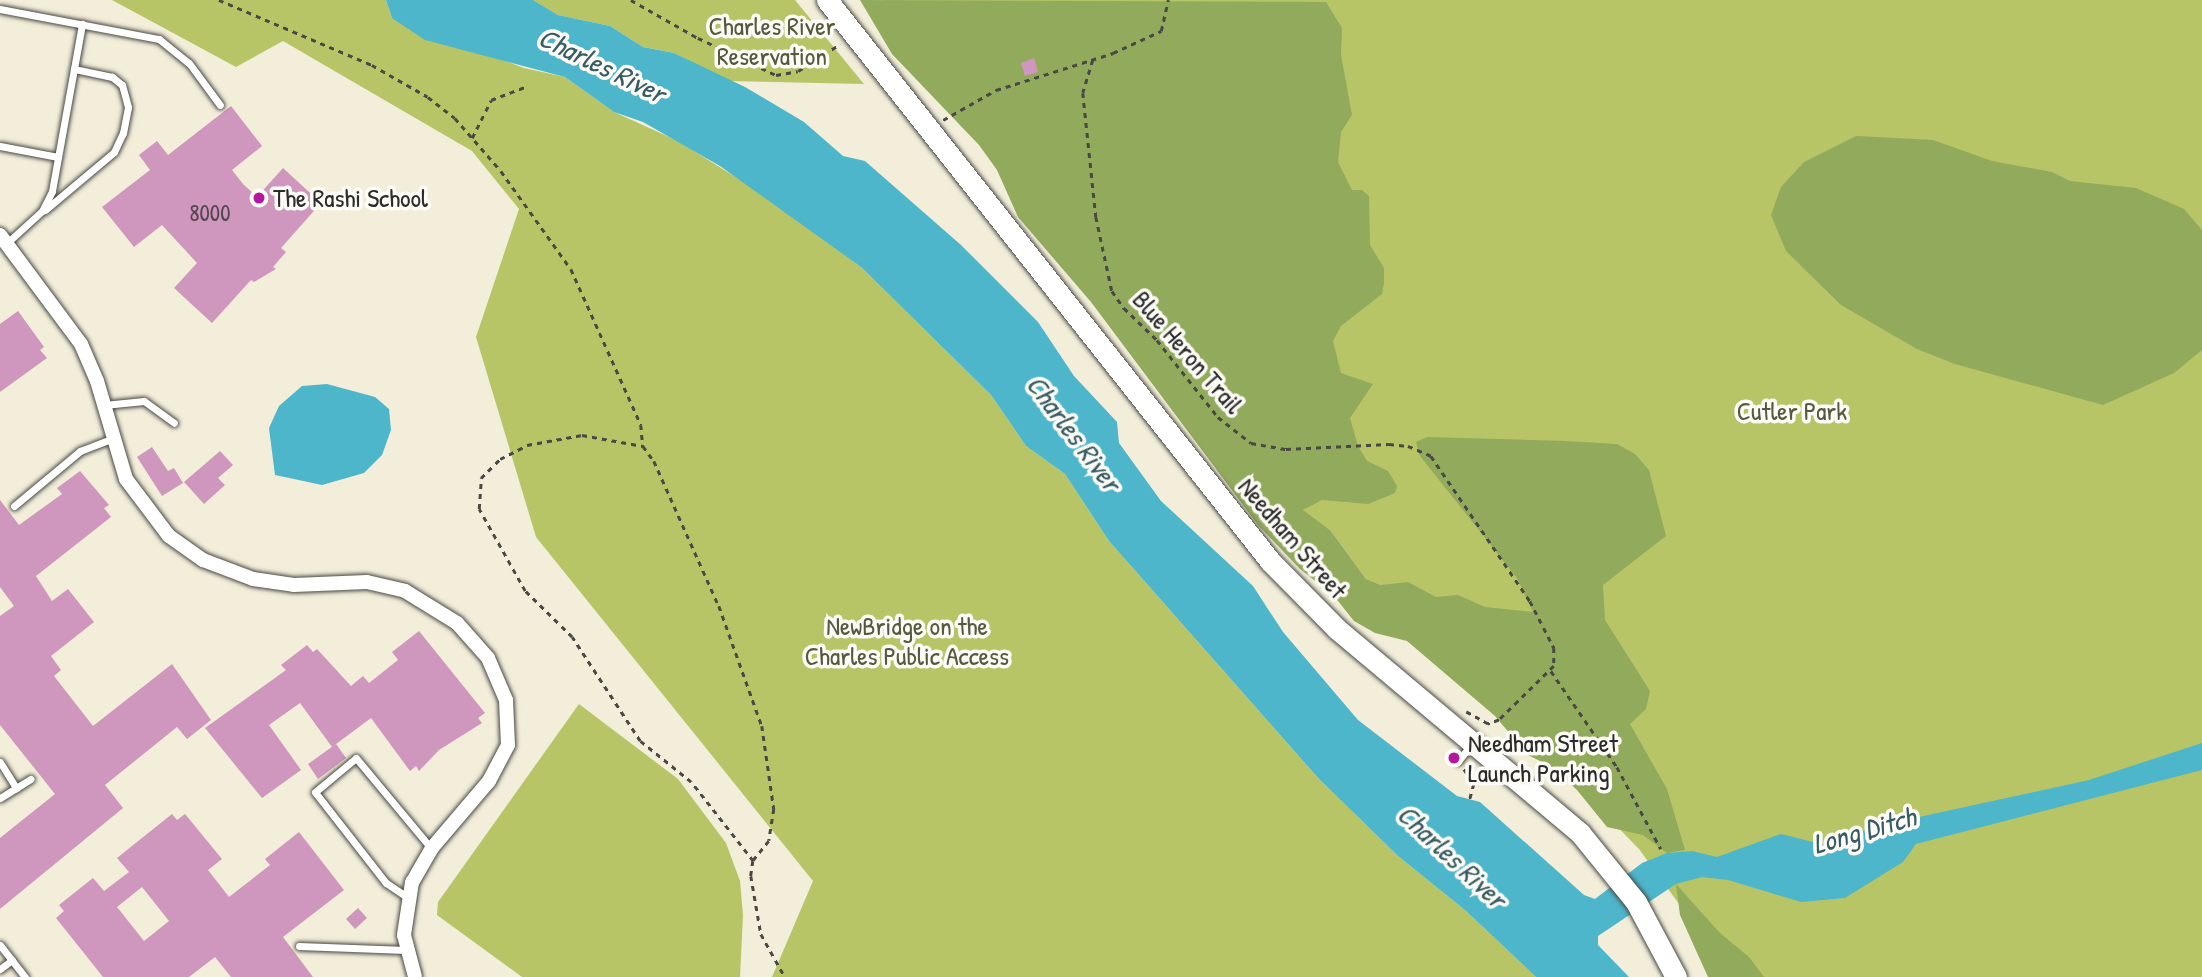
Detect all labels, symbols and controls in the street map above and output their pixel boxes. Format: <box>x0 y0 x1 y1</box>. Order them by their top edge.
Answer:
park label: Charles River Reservation <box>708 10 836 72</box>
water label: Charles River <box>533 20 671 110</box>
place label: The Rashi School <box>273 182 428 214</box>
marker: The Rashi School <box>251 190 267 206</box>
house number: 8000 <box>190 199 230 227</box>
street label: Blue Heron Trail <box>1126 284 1250 420</box>
water label: Charles River <box>1019 368 1129 498</box>
park label: Cutler Park <box>1737 395 1847 427</box>
street label: Needham Street <box>1232 471 1354 605</box>
park label: NewBridge on the Charles Public Access <box>805 610 1009 672</box>
place label: Needham Street Launch Parking <box>1468 727 1618 788</box>
marker: Needham Street Launch Parking <box>1446 750 1462 766</box>
water label: Charles River <box>1391 797 1513 915</box>
water label: Long Ditch <box>1809 799 1919 861</box>

